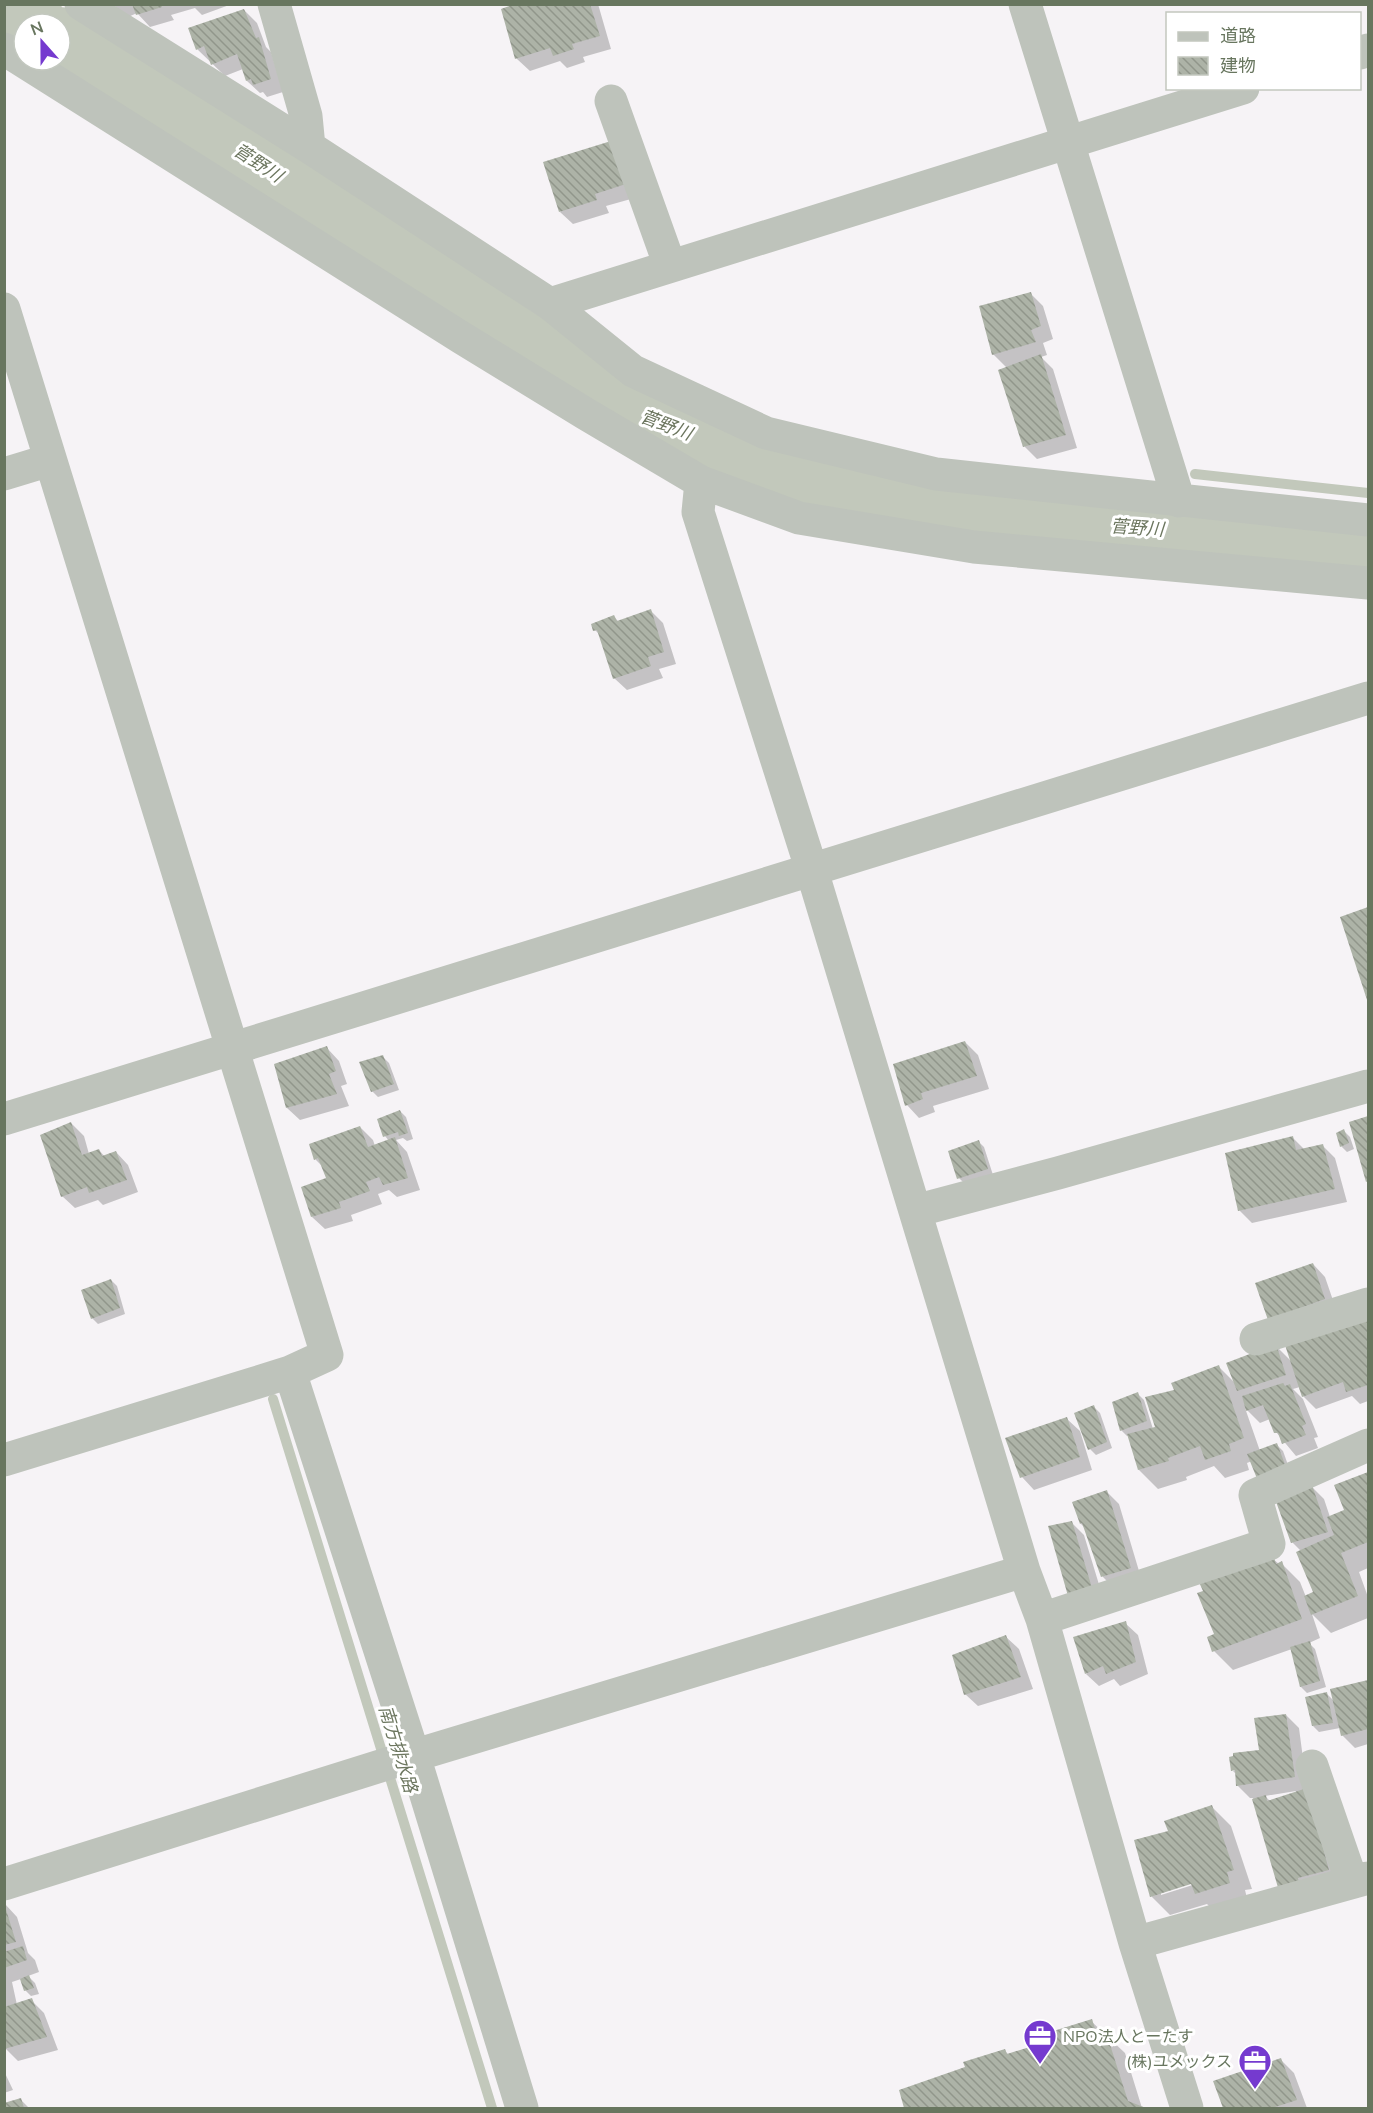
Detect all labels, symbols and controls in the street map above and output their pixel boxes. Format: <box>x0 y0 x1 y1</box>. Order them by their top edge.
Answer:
north arrow <box>12 12 72 72</box>
legend <box>1166 12 1361 90</box>
text: N <box>27 16 46 39</box>
text: 道路 <box>1220 24 1256 47</box>
text: 建物 <box>1220 54 1256 77</box>
water label: 菅野川 <box>229 138 289 188</box>
water label: 菅野川 <box>637 404 697 446</box>
water label: 菅野川 <box>1109 514 1167 541</box>
water label: 南方排水路 <box>374 1702 423 1797</box>
office icon: NPO法人とーたす <box>1022 2018 1058 2065</box>
place label: NPO法人とーたす <box>1063 2026 1194 2046</box>
office icon: (株)ユメックス <box>1237 2043 1273 2090</box>
place label: (株)ユメックス <box>1126 2051 1232 2071</box>

